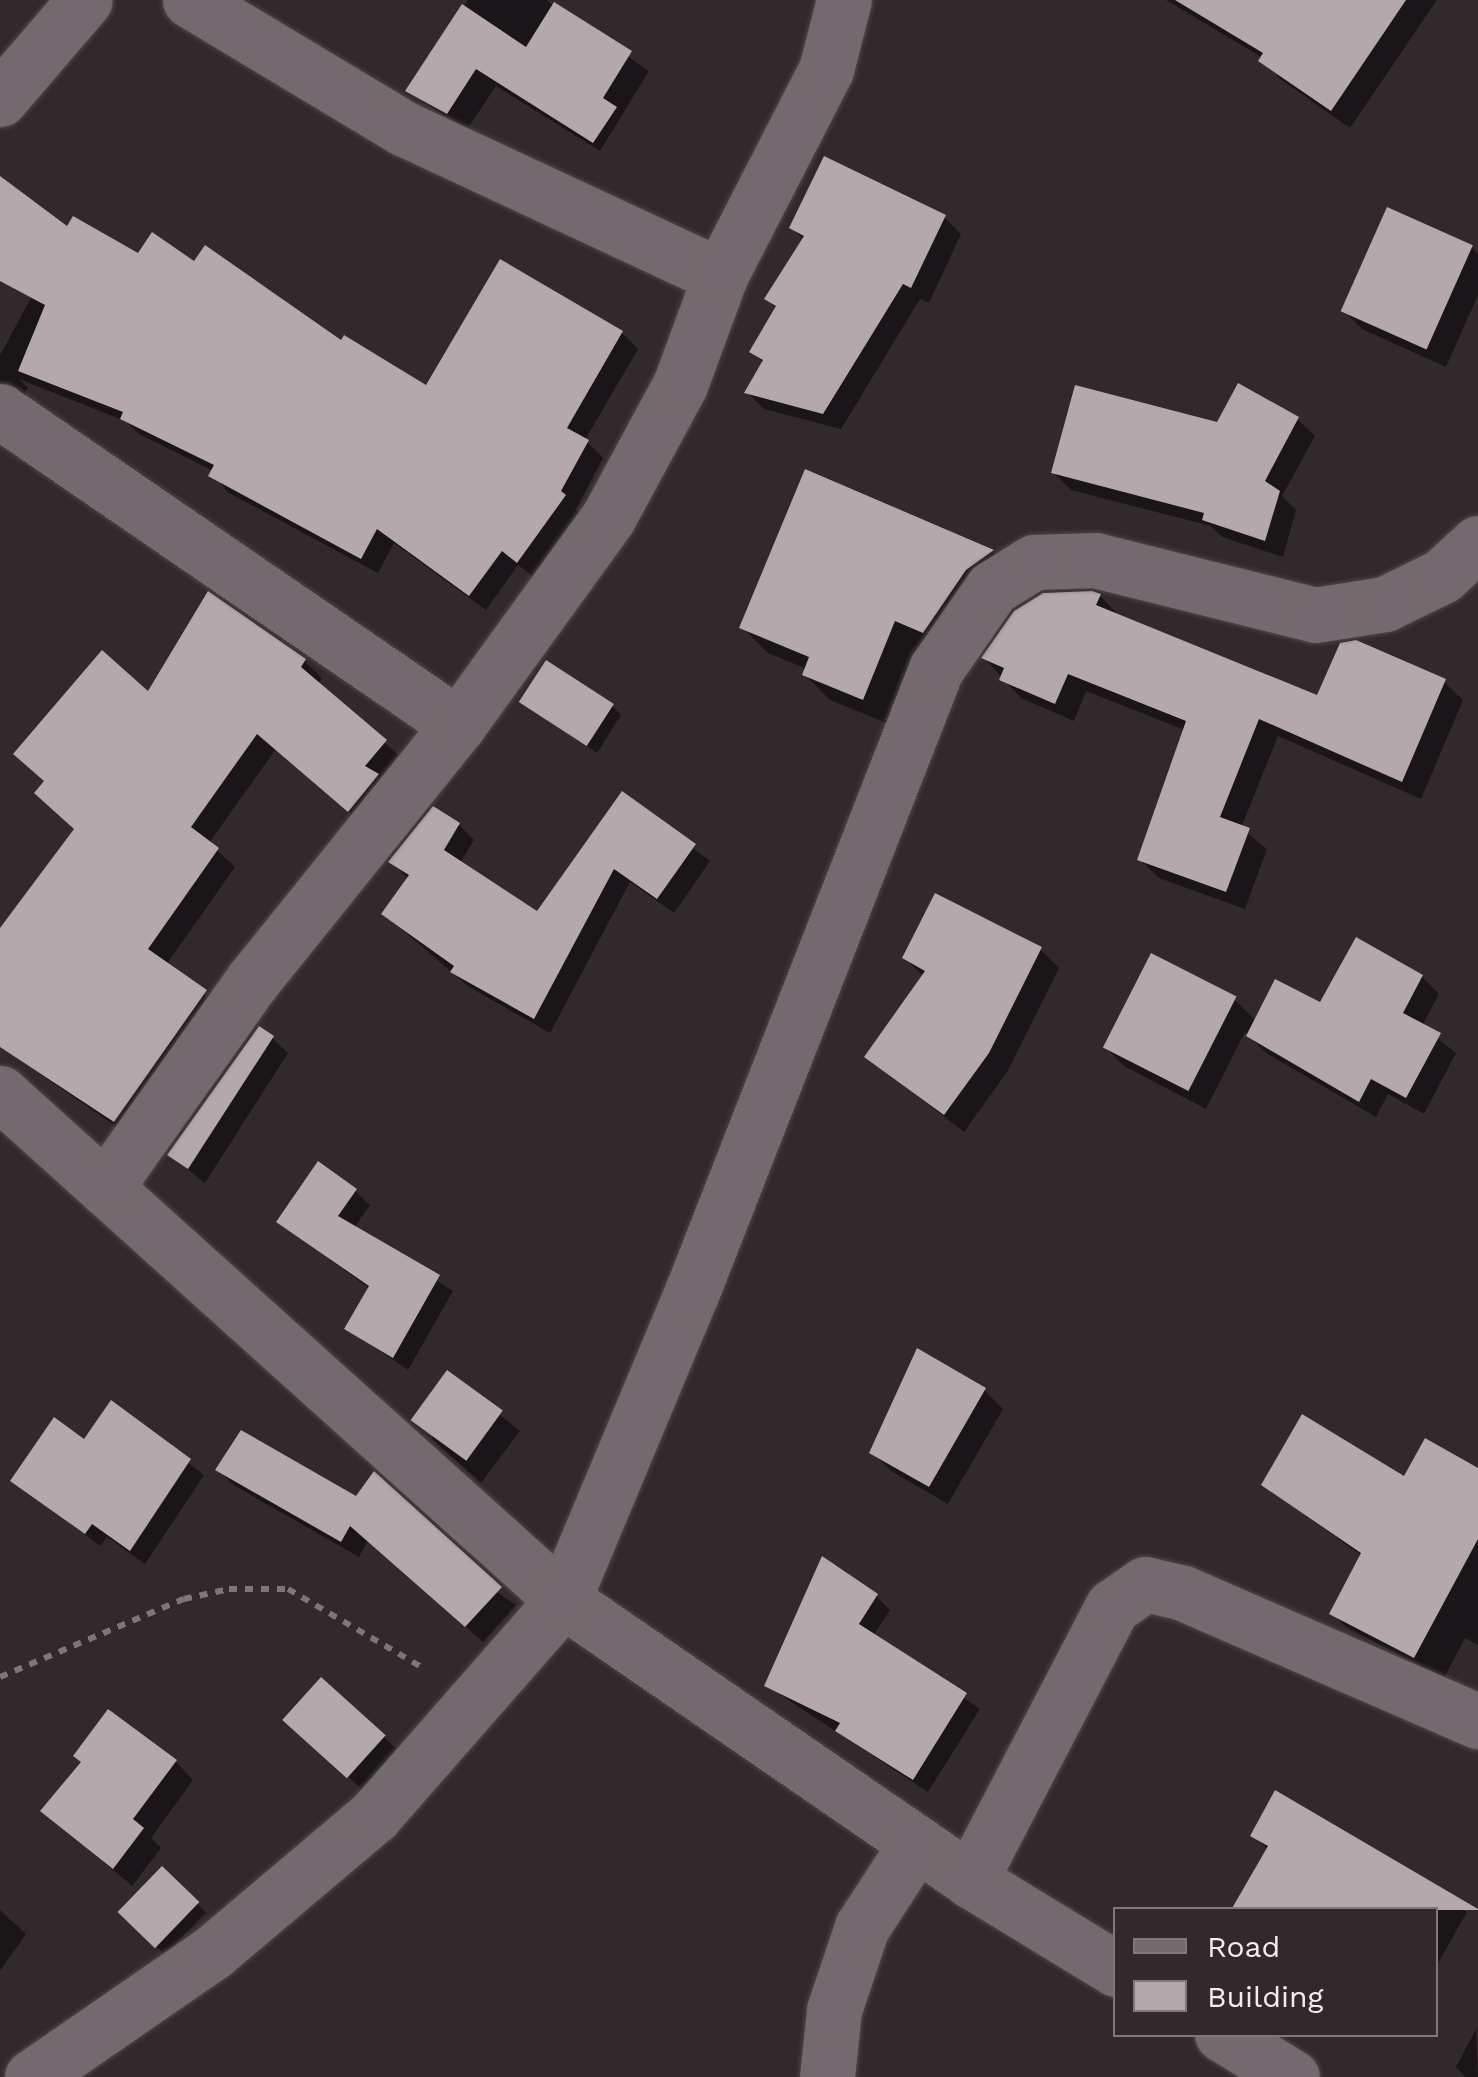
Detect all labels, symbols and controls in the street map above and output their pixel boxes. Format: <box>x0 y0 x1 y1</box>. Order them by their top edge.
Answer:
legend <box>1113 1907 1438 2037</box>
text: Road <box>1207 1929 1280 1964</box>
text: Building <box>1207 1979 1324 2014</box>

